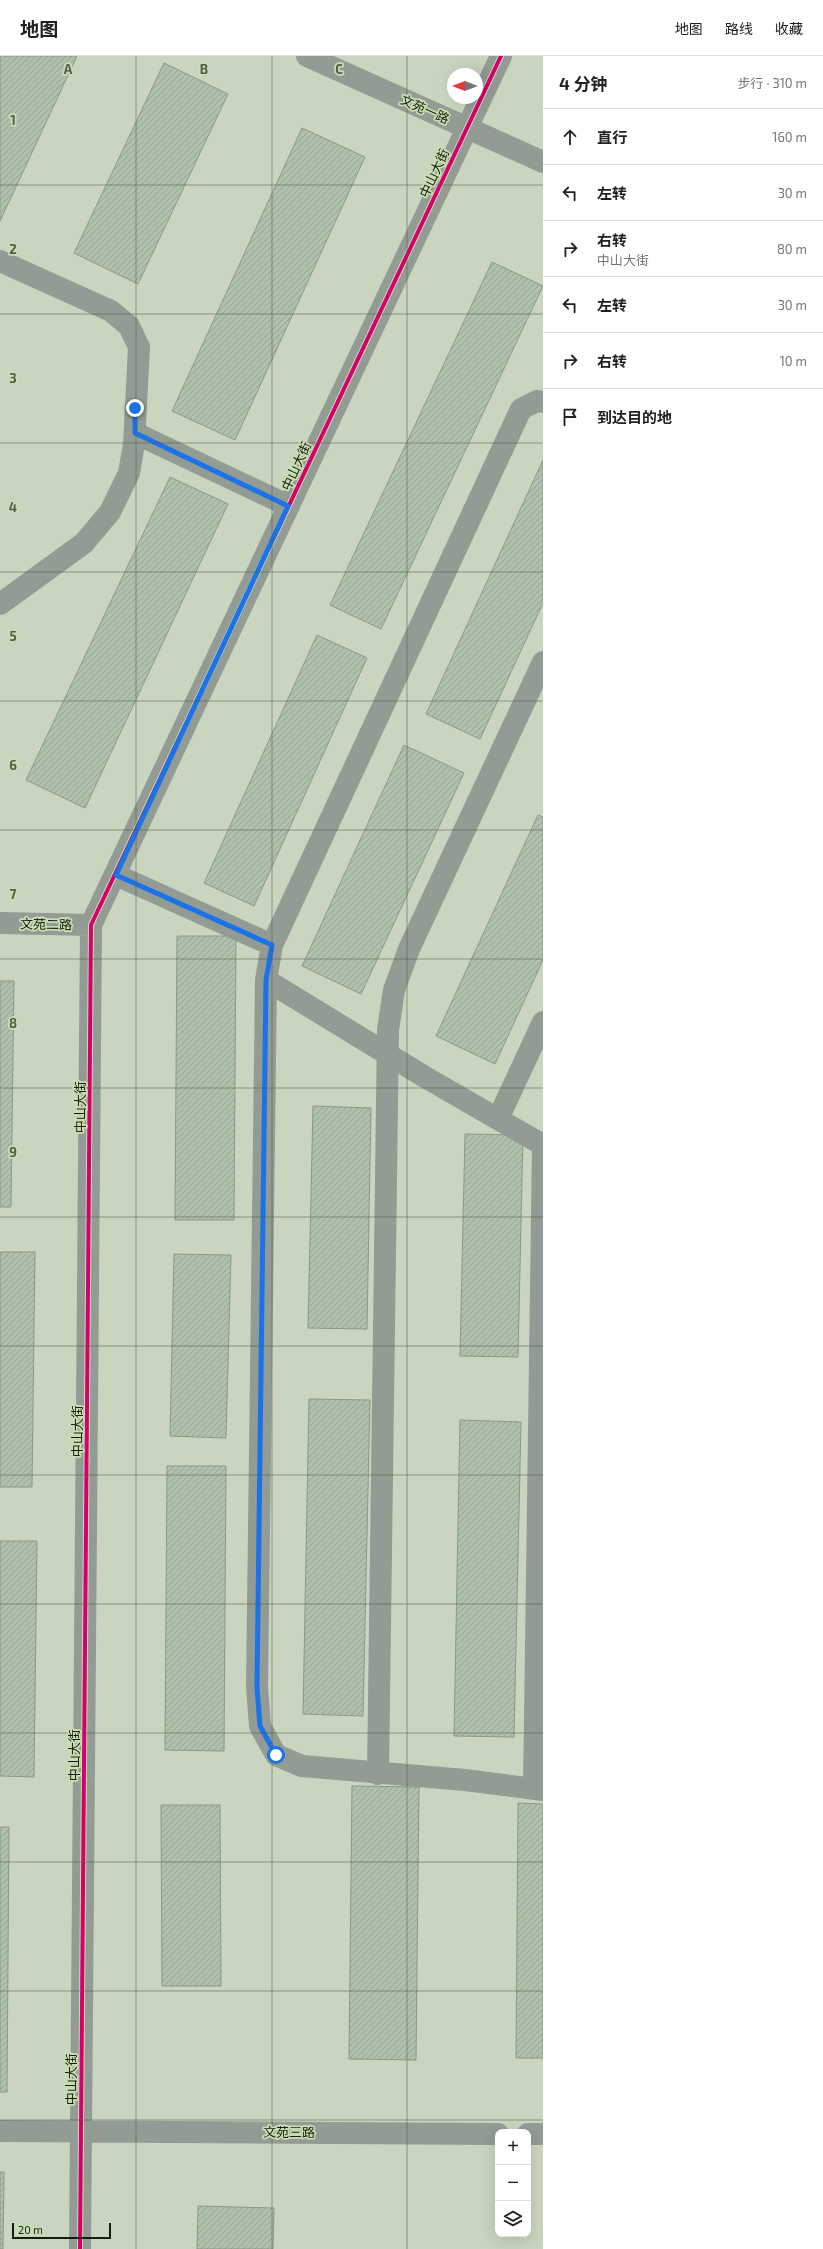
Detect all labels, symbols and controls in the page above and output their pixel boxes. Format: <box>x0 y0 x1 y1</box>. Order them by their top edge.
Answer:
text: 地图 <box>20 17 58 40</box>
text: 地图 <box>675 20 703 37</box>
text: 路线 <box>725 20 753 37</box>
text: 收藏 <box>775 20 803 37</box>
text: A <box>64 61 73 77</box>
text: B <box>200 61 208 77</box>
text: C <box>335 61 343 77</box>
north arrow <box>447 68 483 104</box>
text: 4 分钟 <box>559 73 608 93</box>
text: 步行 · 310 m <box>738 75 807 91</box>
street label: 文苑一路 <box>398 91 452 127</box>
text: 1 <box>10 112 16 128</box>
icon: ahead <box>559 126 581 148</box>
text: 直行 <box>597 128 627 146</box>
text: 160 m <box>772 129 807 145</box>
street label: 中山大街 <box>416 146 452 200</box>
icon: left <box>559 182 581 204</box>
text: 左转 <box>597 184 627 202</box>
text: 30 m <box>778 185 807 201</box>
text: 右转 <box>597 231 627 249</box>
icon: right <box>559 238 581 260</box>
text: 2 <box>9 241 17 257</box>
text: 80 m <box>777 241 807 257</box>
text: 中山大街 <box>597 252 649 268</box>
icon: left <box>559 294 581 316</box>
text: 左转 <box>597 296 627 314</box>
text: 30 m <box>778 297 807 313</box>
icon: right <box>559 350 581 372</box>
text: 右转 <box>597 352 627 370</box>
text: 10 m <box>780 353 807 369</box>
text: 3 <box>9 370 17 386</box>
route end <box>126 399 144 417</box>
icon: arrive <box>559 406 581 428</box>
text: 到达目的地 <box>597 408 672 426</box>
street label: 中山大街 <box>278 439 314 493</box>
text: 4 <box>9 499 17 515</box>
text: 5 <box>9 628 17 644</box>
text: 6 <box>9 757 17 773</box>
text: 7 <box>10 886 17 902</box>
street label: 文苑二路 <box>20 916 72 932</box>
text: 8 <box>9 1015 17 1031</box>
street label: 中山大街 <box>72 1081 88 1133</box>
text: 9 <box>9 1144 17 1160</box>
street label: 中山大街 <box>69 1405 85 1457</box>
street label: 中山大街 <box>66 1729 82 1781</box>
route start <box>267 1746 285 1764</box>
street label: 中山大街 <box>63 2053 79 2105</box>
street label: 文苑三路 <box>263 2124 315 2140</box>
map controls <box>495 2129 531 2237</box>
button: + <box>495 2129 531 2165</box>
button: − <box>495 2165 531 2201</box>
button: layers <box>495 2201 531 2237</box>
scale bar <box>12 2221 111 2240</box>
text: 20 m <box>18 2223 43 2236</box>

